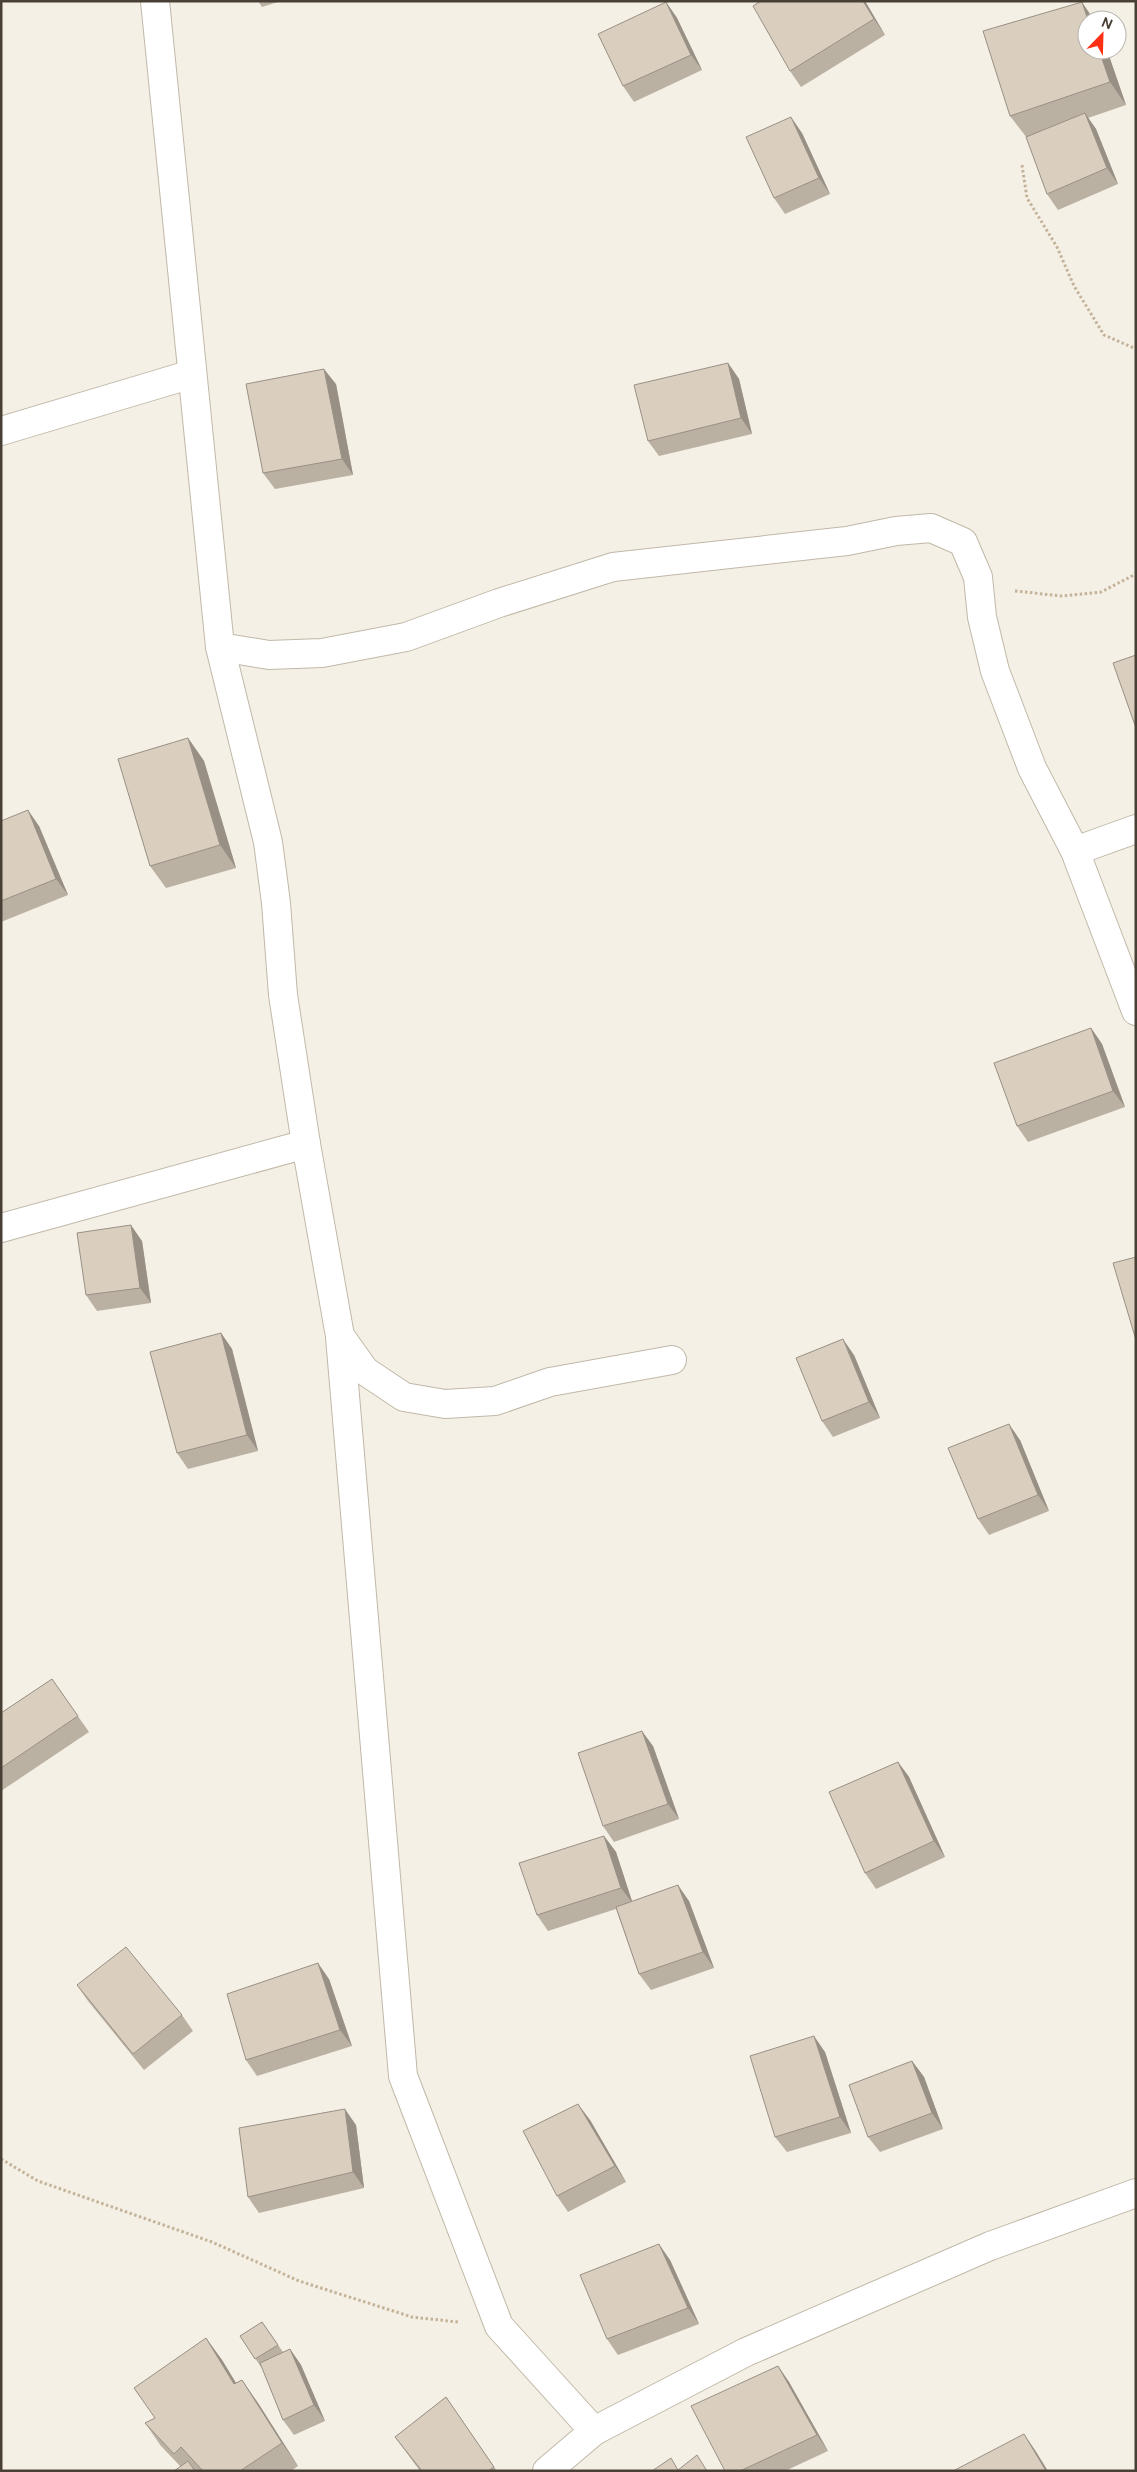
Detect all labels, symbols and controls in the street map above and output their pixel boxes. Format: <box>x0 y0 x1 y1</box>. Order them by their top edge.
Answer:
north arrow <box>1077 10 1127 60</box>
text: N <box>1099 13 1115 33</box>

